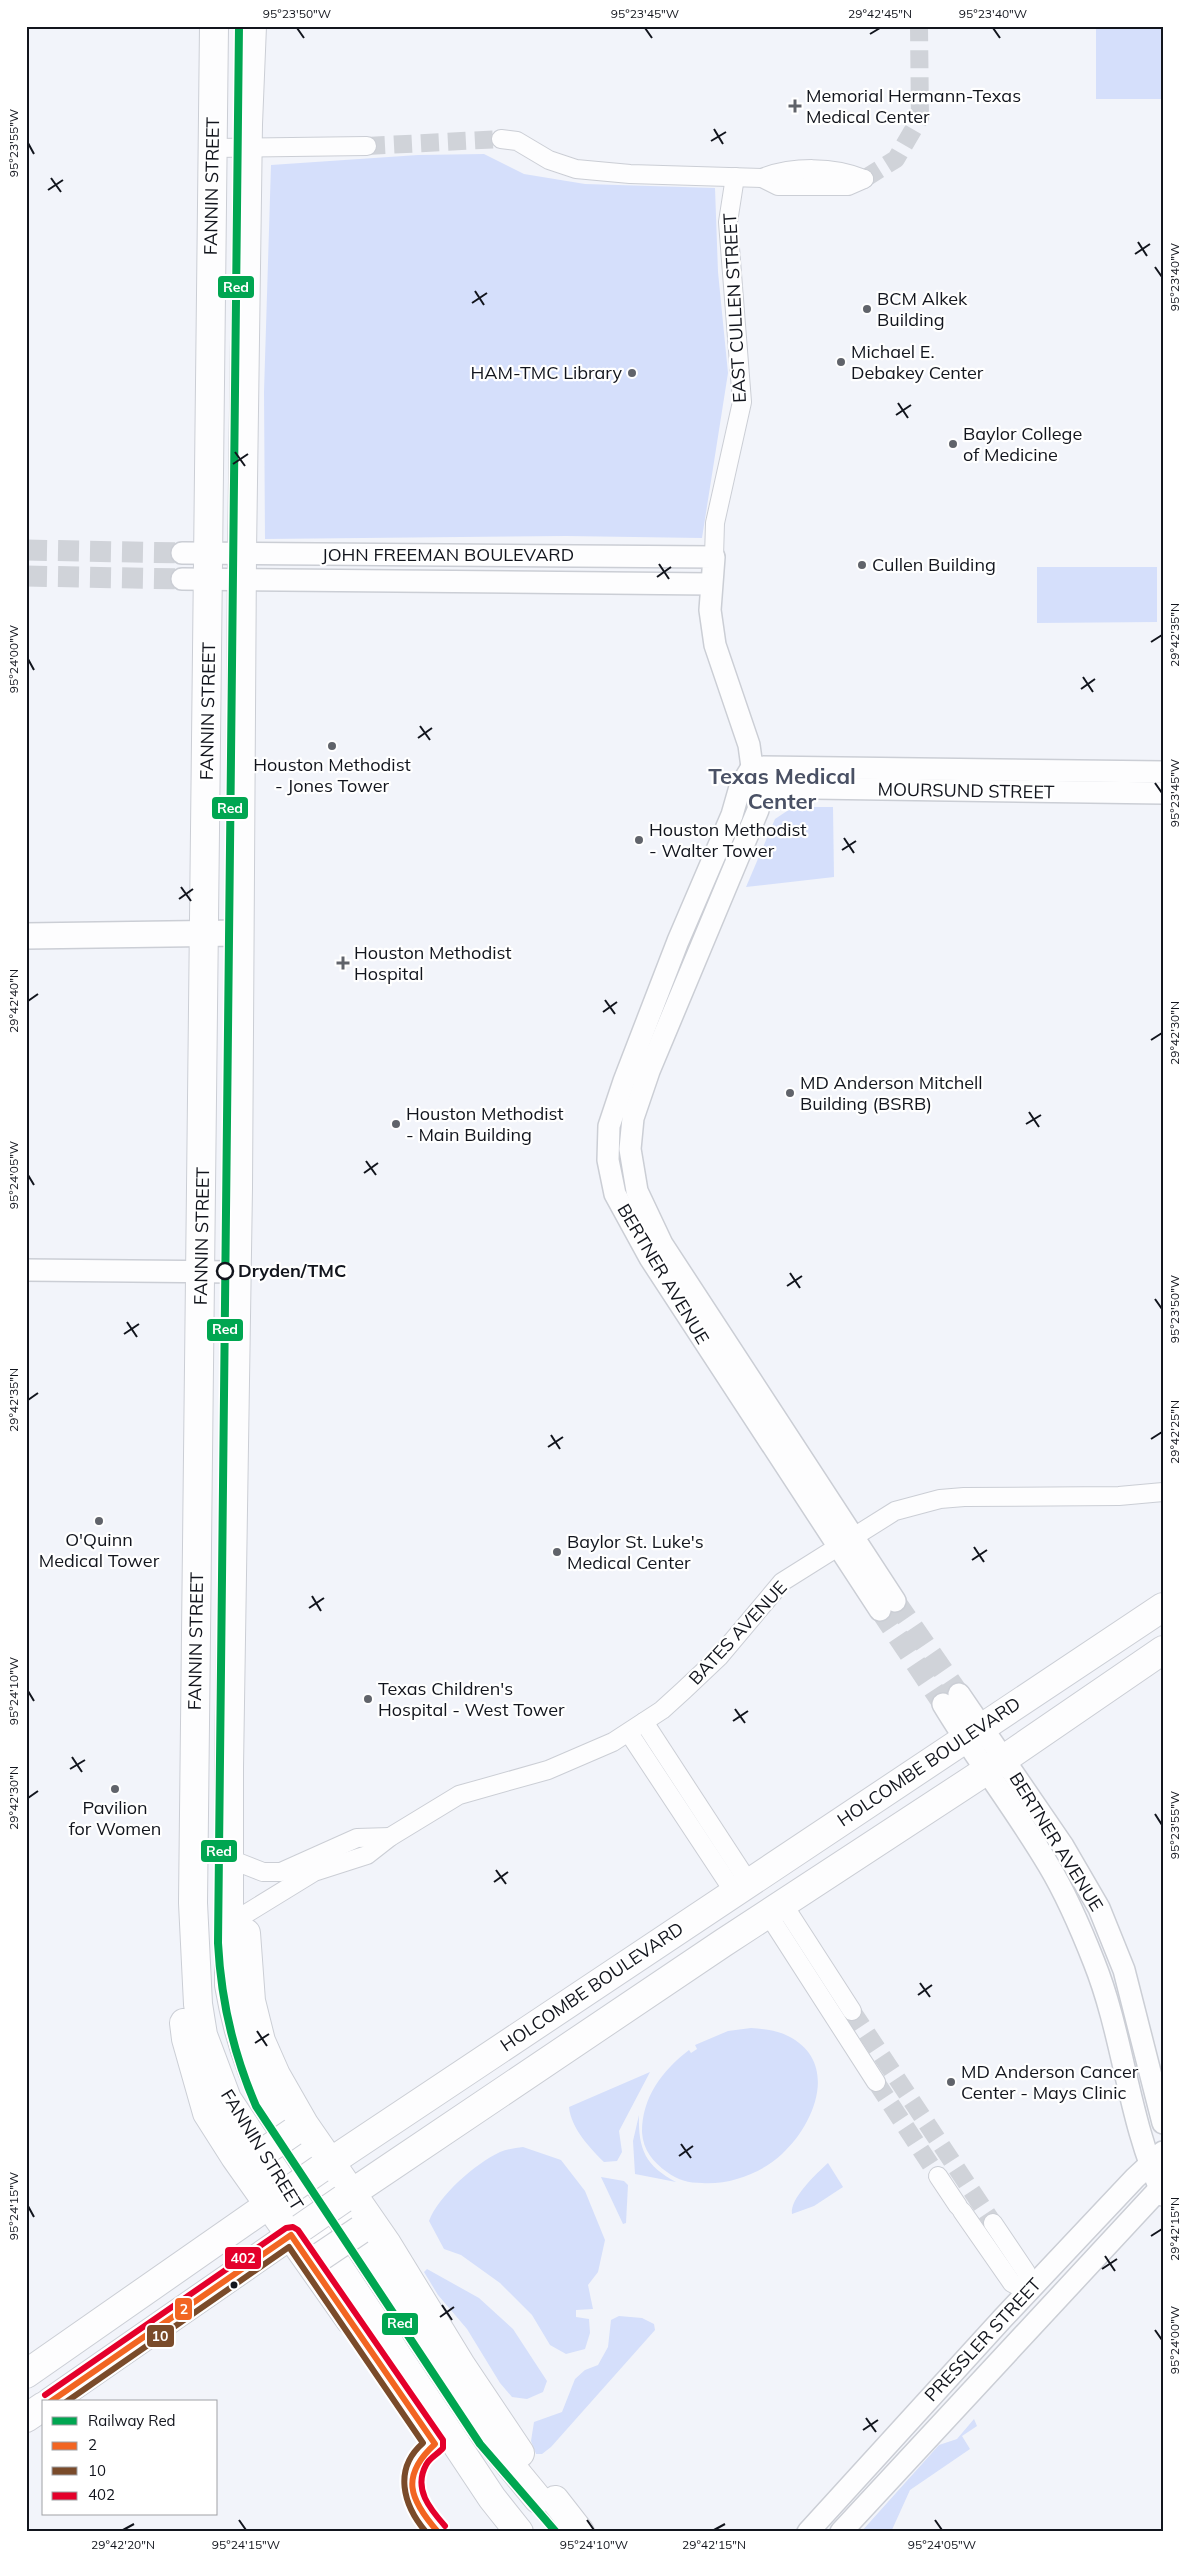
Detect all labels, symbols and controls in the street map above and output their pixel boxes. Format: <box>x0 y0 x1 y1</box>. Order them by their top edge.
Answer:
text: 95°23'50"W <box>263 6 331 21</box>
text: 95°23'45"W <box>611 6 679 21</box>
text: 29°42'45"N <box>848 6 912 21</box>
text: 95°23'40"W <box>959 6 1027 21</box>
place label: Memorial Hermann-Texas Medical Center <box>806 84 1021 128</box>
marker: Memorial Hermann-Texas Medical Center <box>788 99 802 113</box>
text: 95°23'55"W <box>6 109 21 177</box>
street label: FANNIN STREET <box>199 117 224 255</box>
street label: EAST CULLEN STREET <box>718 213 751 403</box>
text: 95°23'40"W <box>1167 243 1182 311</box>
line badge: Red <box>217 275 255 299</box>
text: Red <box>223 278 249 296</box>
place label: BCM Alkek Building <box>877 287 968 331</box>
marker: BCM Alkek Building <box>861 303 873 315</box>
place label: Michael E. Debakey Center <box>851 340 984 384</box>
marker: Michael E. Debakey Center <box>835 356 847 368</box>
place label: HAM-TMC Library <box>471 361 622 384</box>
marker: HAM-TMC Library <box>626 367 638 379</box>
place label: Baylor College of Medicine <box>963 422 1082 466</box>
marker: Baylor College of Medicine <box>947 438 959 450</box>
street label: JOHN FREEMAN BOULEVARD <box>322 543 574 566</box>
place label: Cullen Building <box>872 553 996 576</box>
marker: Cullen Building <box>856 559 868 571</box>
text: 29°42'35"N <box>1167 603 1182 667</box>
text: 95°24'00"W <box>6 625 21 693</box>
street label: FANNIN STREET <box>195 642 220 780</box>
marker: Houston Methodist - Jones Tower <box>326 740 338 752</box>
place label: Houston Methodist - Jones Tower <box>253 753 411 797</box>
text: 95°23'45"W <box>1167 759 1182 827</box>
district label: Texas Medical Center <box>708 762 856 815</box>
street label: MOURSUND STREET <box>877 777 1055 804</box>
line badge: Red <box>211 796 249 820</box>
text: Red <box>217 799 243 817</box>
place label: Houston Methodist - Walter Tower <box>649 818 807 862</box>
marker: Houston Methodist - Walter Tower <box>633 834 645 846</box>
place label: Houston Methodist Hospital <box>354 941 512 985</box>
marker: Houston Methodist Hospital <box>336 956 350 970</box>
text: 29°42'40"N <box>6 969 21 1033</box>
text: 29°42'30"N <box>1167 1001 1182 1065</box>
place label: MD Anderson Mitchell Building (BSRB) <box>800 1071 983 1115</box>
marker: MD Anderson Mitchell Building (BSRB) <box>784 1087 796 1099</box>
place label: Houston Methodist - Main Building <box>406 1102 564 1146</box>
marker: Houston Methodist - Main Building <box>390 1118 402 1130</box>
text: 95°24'05"W <box>6 1141 21 1209</box>
street label: FANNIN STREET <box>189 1167 214 1305</box>
street label: BERTNER AVENUE <box>612 1199 714 1348</box>
place label: Dryden/TMC <box>238 1259 346 1282</box>
marker: Dryden/TMC <box>216 1262 234 1280</box>
text: 95°23'50"W <box>1167 1275 1182 1343</box>
line badge: Red <box>206 1318 244 1342</box>
text: Red <box>212 1320 238 1338</box>
text: 29°42'35"N <box>6 1368 21 1432</box>
text: 29°42'25"N <box>1167 1400 1182 1464</box>
marker: O'Quinn Medical Tower <box>93 1515 105 1527</box>
place label: O'Quinn Medical Tower <box>39 1528 160 1572</box>
place label: Baylor St. Luke's Medical Center <box>567 1530 704 1574</box>
marker: Baylor St. Luke's Medical Center <box>551 1546 563 1558</box>
street label: FANNIN STREET <box>183 1572 208 1710</box>
street label: BATES AVENUE <box>684 1576 792 1689</box>
text: 95°24'10"W <box>6 1657 21 1725</box>
place label: Texas Children's Hospital - West Tower <box>378 1677 565 1721</box>
street label: HOLCOMBE BOULEVARD <box>833 1692 1025 1831</box>
marker: Texas Children's Hospital - West Tower <box>362 1693 374 1705</box>
text: 29°42'30"N <box>6 1766 21 1830</box>
street label: BERTNER AVENUE <box>1004 1768 1108 1915</box>
marker: Pavilion for Women <box>109 1783 121 1795</box>
text: 95°23'55"W <box>1167 1791 1182 1859</box>
place label: Pavilion for Women <box>69 1796 161 1840</box>
line badge: Red <box>200 1839 238 1863</box>
text: Red <box>206 1842 232 1860</box>
street label: HOLCOMBE BOULEVARD <box>496 1917 688 2056</box>
place label: MD Anderson Cancer Center - Mays Clinic <box>961 2060 1139 2104</box>
marker: MD Anderson Cancer Center - Mays Clinic <box>945 2076 957 2088</box>
street label: FANNIN STREET <box>216 2085 309 2214</box>
text: 95°24'15"W <box>6 2172 21 2240</box>
text: 29°42'15"N <box>1167 2197 1182 2261</box>
line badge: 402 <box>224 2246 262 2270</box>
text: 402 <box>230 2249 256 2267</box>
street label: PRESSLER STREET <box>919 2273 1046 2406</box>
unlabelled marker <box>229 2280 239 2290</box>
line badge: 2 <box>174 2297 193 2321</box>
text: 2 <box>180 2300 188 2318</box>
text: 95°24'00"W <box>1167 2306 1182 2374</box>
line badge: Red <box>381 2312 419 2336</box>
text: Red <box>387 2314 413 2332</box>
line badge: 10 <box>146 2324 175 2348</box>
text: 10 <box>152 2327 168 2345</box>
legend <box>42 2400 218 2516</box>
text: Railway Red <box>88 2411 176 2430</box>
text: 2 <box>88 2435 97 2454</box>
text: 10 <box>88 2461 106 2480</box>
text: 402 <box>88 2485 115 2504</box>
text: 29°42'20"N <box>91 2537 155 2552</box>
text: 95°24'15"W <box>212 2537 280 2552</box>
text: 95°24'10"W <box>560 2537 628 2552</box>
text: 29°42'15"N <box>682 2537 746 2552</box>
text: 95°24'05"W <box>908 2537 976 2552</box>

